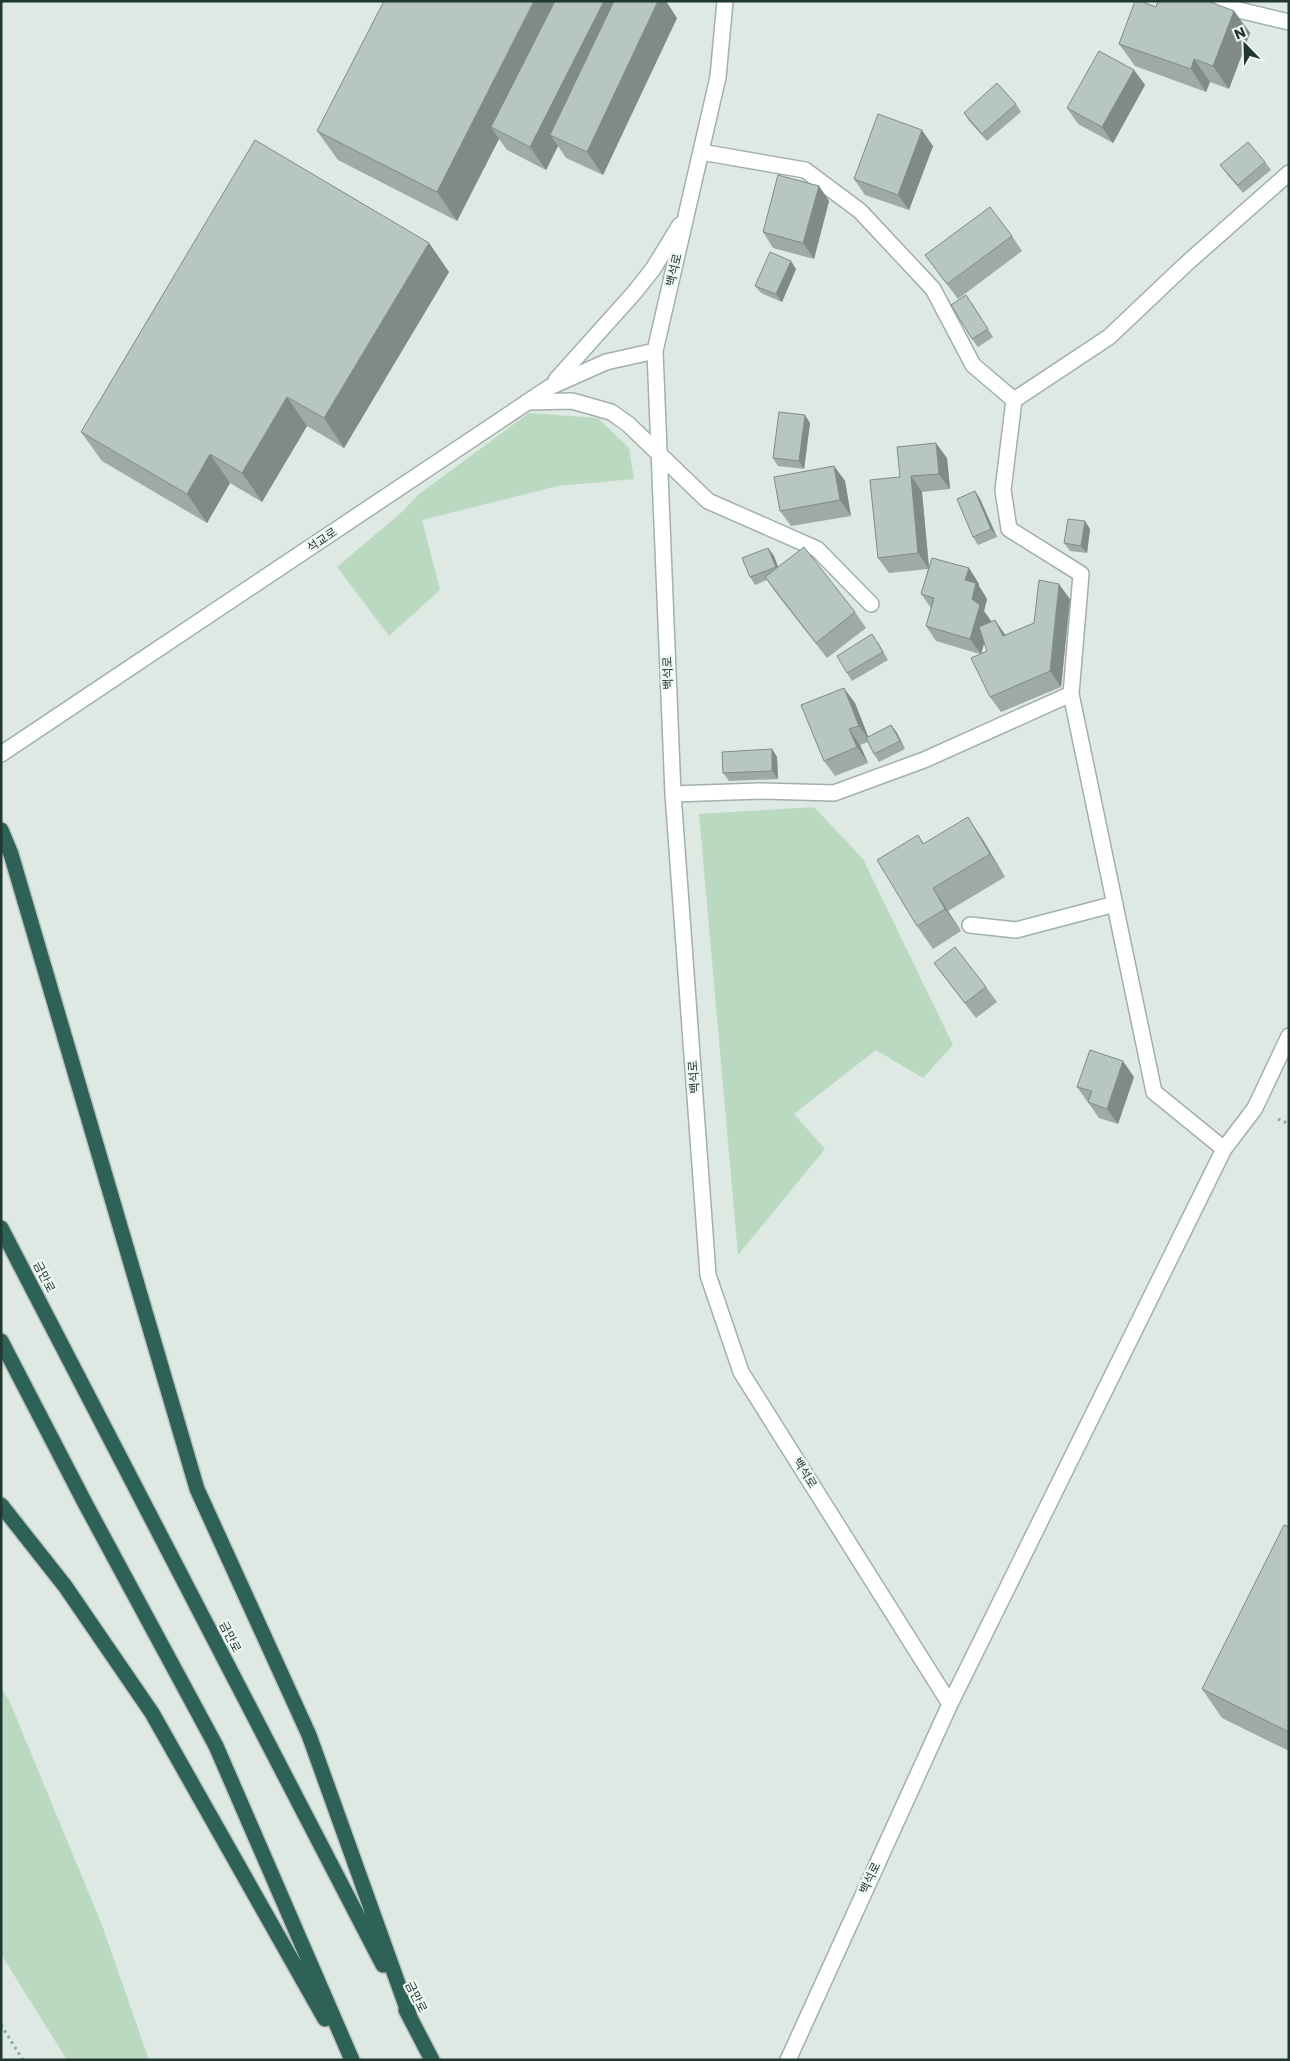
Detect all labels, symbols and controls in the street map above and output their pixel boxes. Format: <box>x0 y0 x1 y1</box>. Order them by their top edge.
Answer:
north arrow <box>1220 20 1270 70</box>
text: N <box>1231 22 1249 44</box>
street label: 백석로 <box>662 252 686 288</box>
street label: 석교로 <box>303 523 340 556</box>
street label: 백석로 <box>658 656 677 690</box>
street label: 백석로 <box>684 1060 703 1094</box>
street label: 금만로 <box>29 1258 60 1295</box>
street label: 백석로 <box>789 1454 821 1491</box>
street label: 금만로 <box>215 1618 246 1655</box>
street label: 백석로 <box>855 1859 884 1896</box>
street label: 금만로 <box>401 1978 432 2015</box>

